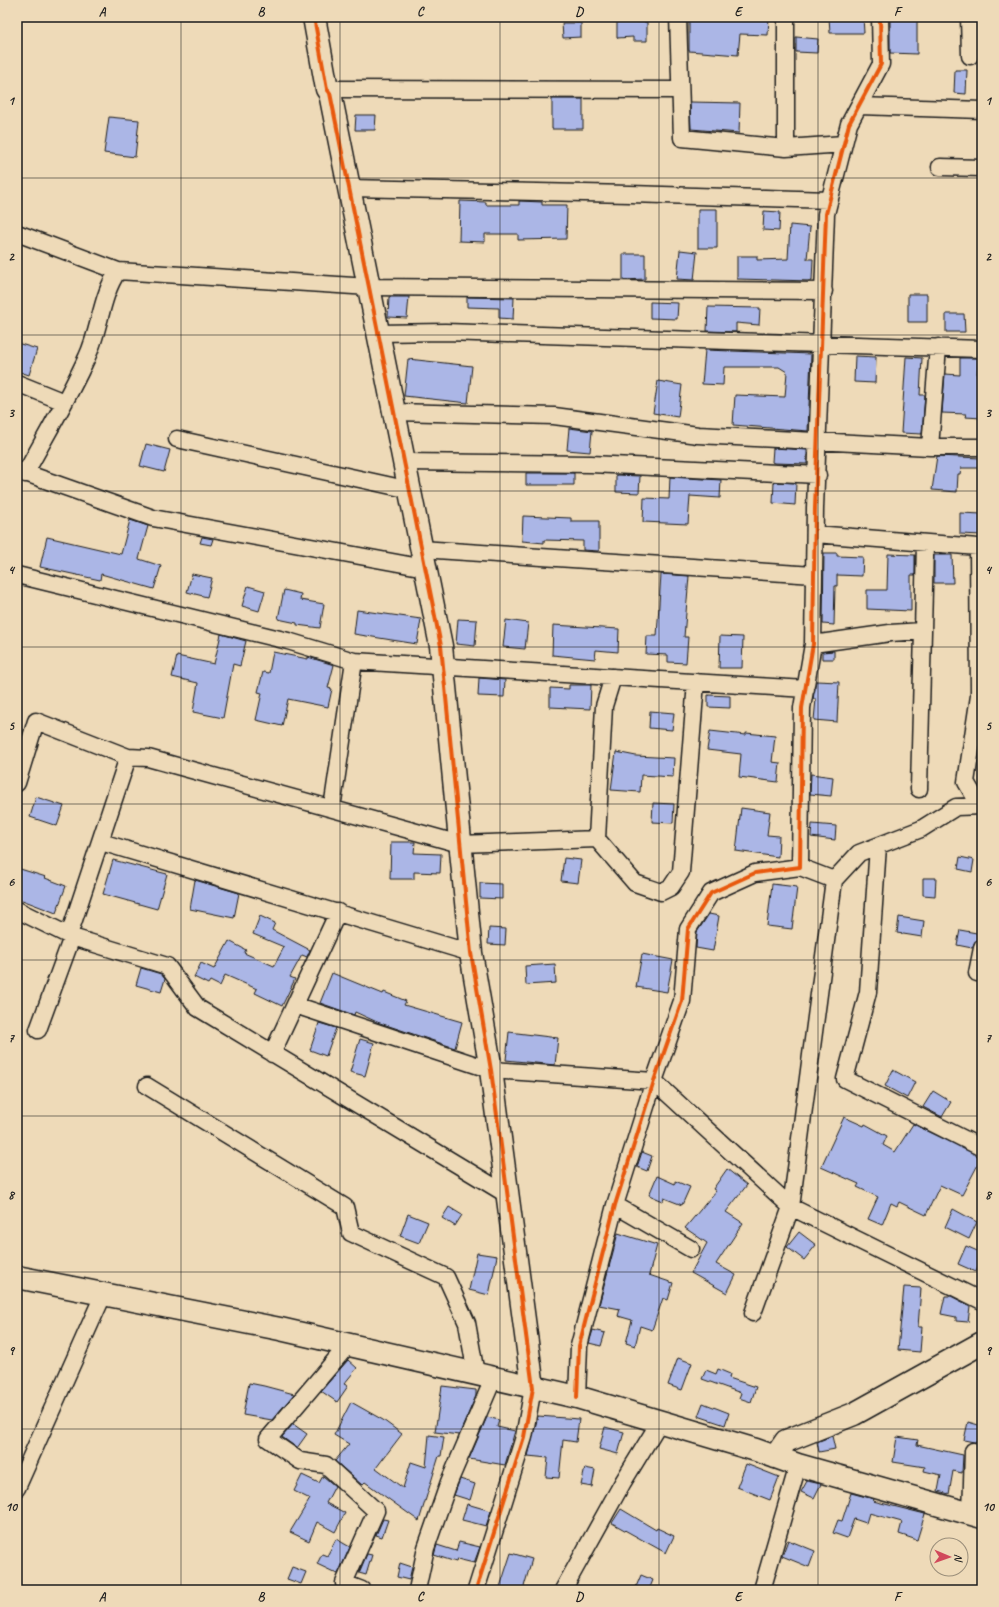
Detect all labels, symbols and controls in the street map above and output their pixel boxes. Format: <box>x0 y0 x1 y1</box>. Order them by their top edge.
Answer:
text: A <box>99 4 107 20</box>
text: B <box>258 4 266 20</box>
text: C <box>417 4 425 20</box>
text: D <box>575 4 584 20</box>
text: E <box>735 4 744 20</box>
text: F <box>894 4 903 20</box>
text: 1 <box>8 93 16 109</box>
text: 1 <box>985 93 993 109</box>
text: 2 <box>8 249 15 265</box>
text: 2 <box>985 249 992 265</box>
text: 3 <box>8 405 15 421</box>
text: 3 <box>985 405 992 421</box>
text: 4 <box>8 562 16 578</box>
text: 4 <box>985 562 993 578</box>
text: 5 <box>8 718 15 734</box>
text: 5 <box>985 718 992 734</box>
text: 6 <box>8 874 15 890</box>
text: 6 <box>985 874 992 890</box>
text: 7 <box>8 1030 15 1046</box>
text: 7 <box>985 1030 992 1046</box>
text: 8 <box>8 1187 16 1203</box>
text: 8 <box>985 1187 993 1203</box>
text: 9 <box>8 1343 15 1359</box>
text: 9 <box>985 1343 992 1359</box>
text: 10 <box>5 1499 18 1515</box>
text: 10 <box>982 1499 995 1515</box>
north arrow <box>929 1537 969 1577</box>
text: N <box>952 1554 966 1563</box>
text: A <box>99 1589 107 1605</box>
text: B <box>258 1589 266 1605</box>
text: C <box>417 1589 425 1605</box>
text: D <box>575 1589 584 1605</box>
text: E <box>735 1589 744 1605</box>
text: F <box>894 1589 903 1605</box>

